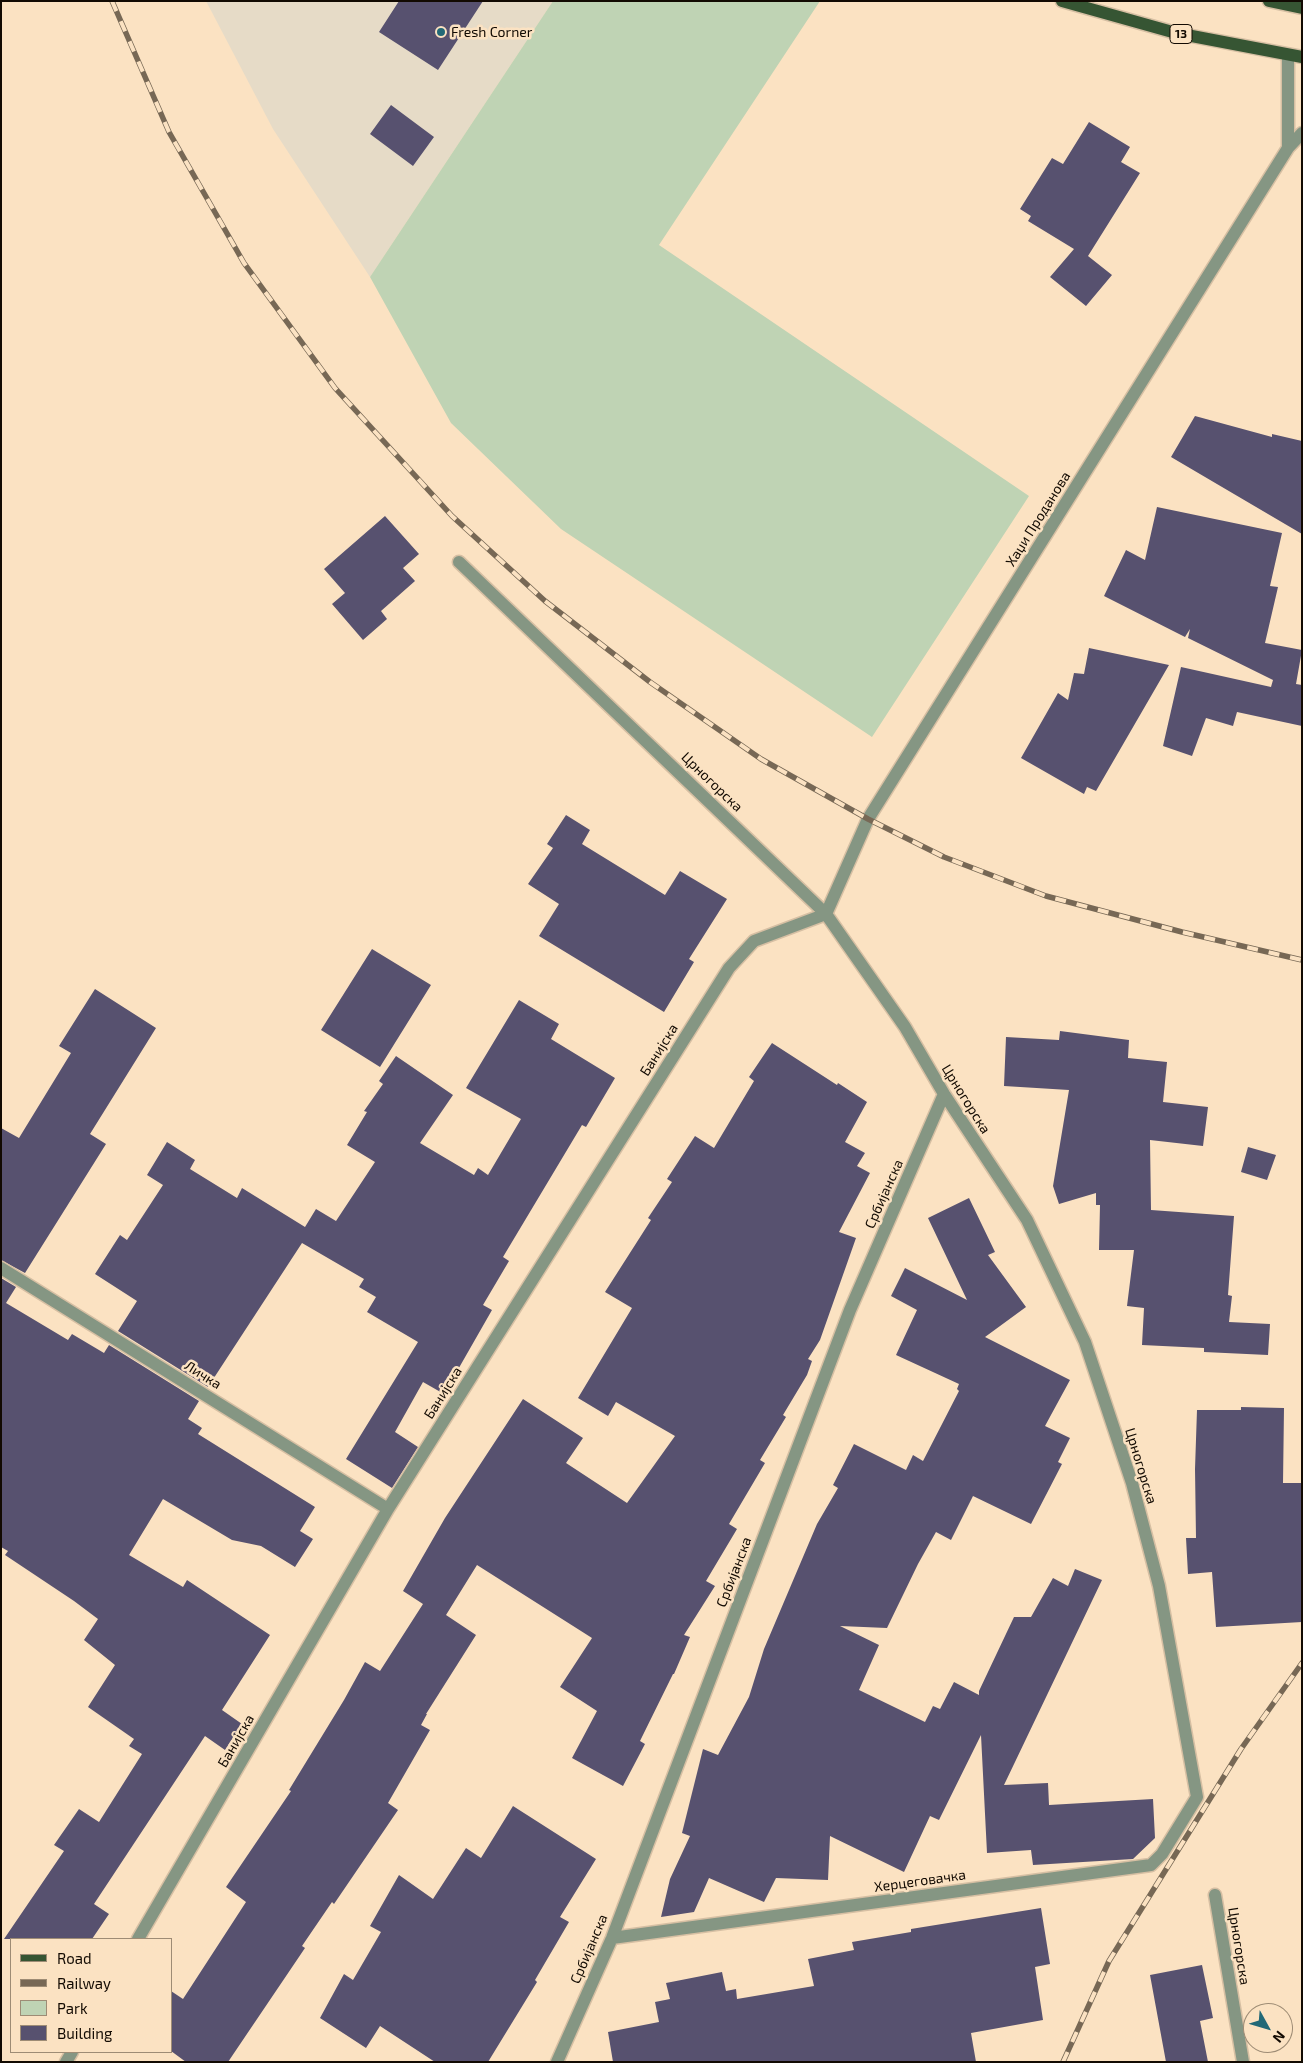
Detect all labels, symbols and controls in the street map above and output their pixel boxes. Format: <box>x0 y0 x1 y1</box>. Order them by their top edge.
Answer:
place label: Fresh Corner <box>451 24 532 40</box>
road number: 13 <box>1170 24 1192 44</box>
marker: Fresh Corner <box>435 26 447 38</box>
street label: Хаџи Проданова <box>1002 468 1074 570</box>
street label: Црногорска <box>678 749 746 815</box>
street label: Банијска <box>636 1021 682 1079</box>
street label: Црногорска <box>938 1061 994 1137</box>
street label: Србијанска <box>861 1157 907 1231</box>
street label: Личка <box>182 1357 224 1393</box>
street label: Банијска <box>420 1364 466 1422</box>
street label: Црногорска <box>1121 1426 1161 1506</box>
street label: Србијанска <box>713 1534 755 1610</box>
street label: Банијска <box>214 1712 258 1770</box>
street label: Херцеговачка <box>873 1866 967 1896</box>
street label: Црногорска <box>1225 1906 1253 1986</box>
street label: Србијанска <box>567 1912 611 1986</box>
legend <box>10 1938 172 2053</box>
text: Road <box>57 1949 92 1967</box>
text: Railway <box>57 1974 111 1992</box>
text: Park <box>57 1999 88 2017</box>
north arrow <box>1243 2003 1293 2053</box>
text: Building <box>57 2024 112 2042</box>
text: N <box>1269 2028 1289 2046</box>

